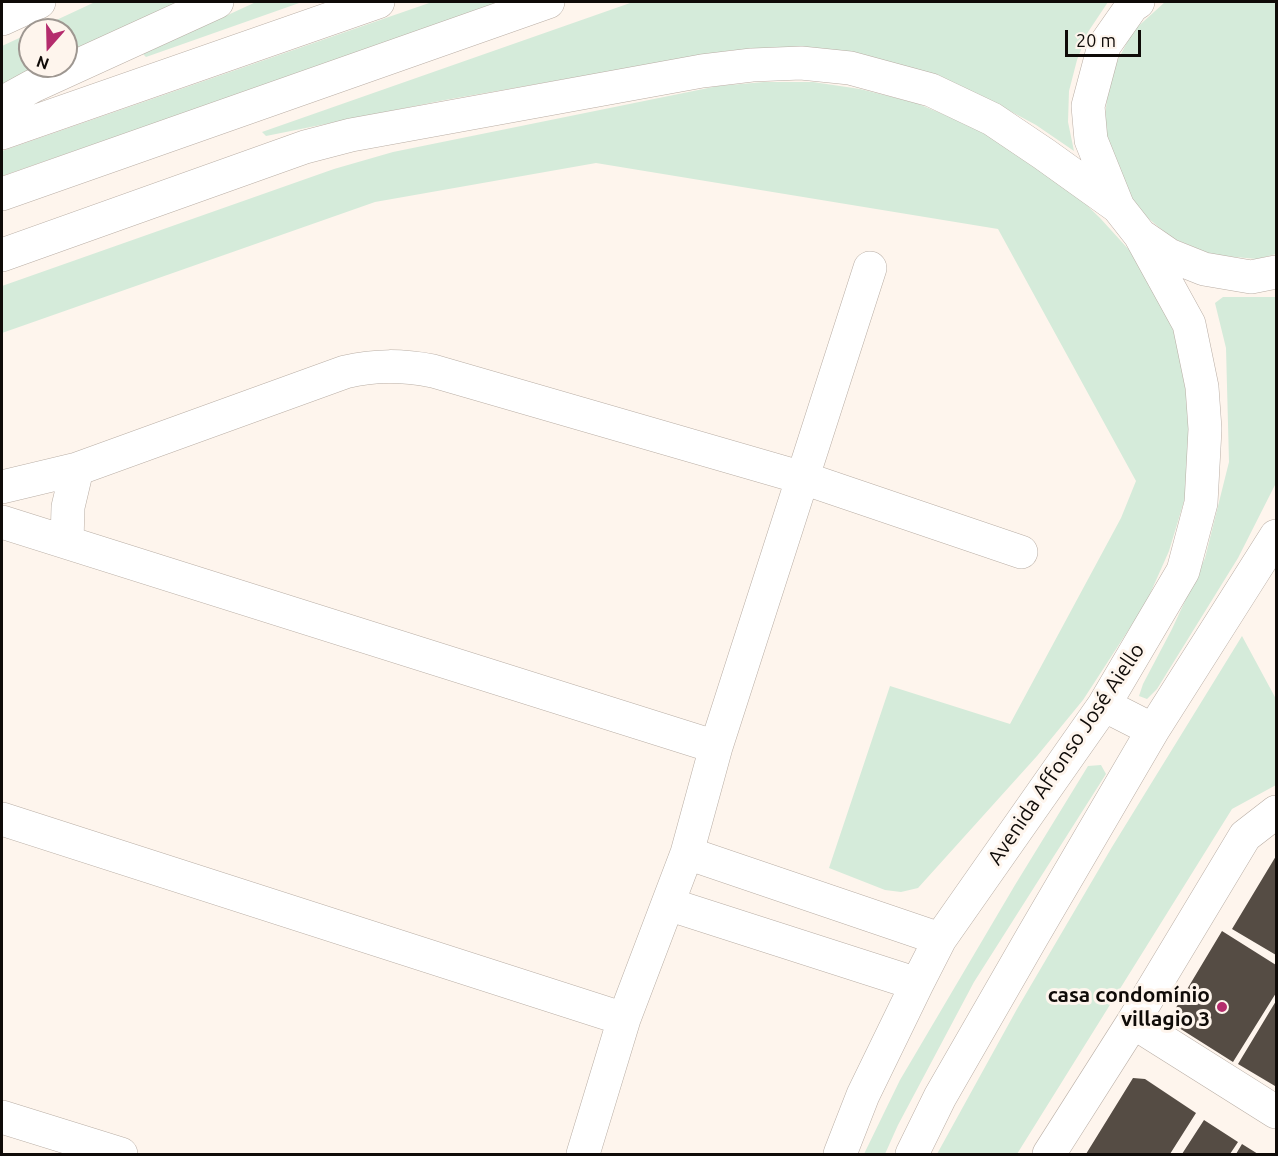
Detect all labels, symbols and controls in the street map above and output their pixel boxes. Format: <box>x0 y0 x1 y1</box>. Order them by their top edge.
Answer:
north arrow <box>18 18 78 78</box>
scale bar <box>1068 18 1144 56</box>
text: 20 m <box>1076 30 1116 50</box>
text: N <box>34 53 51 74</box>
street label: Avenida Affonso José Aiello <box>982 638 1150 870</box>
place label: casa condomínio villagio 3 <box>1048 982 1210 1032</box>
marker: casa condomínio villagio 3 <box>1215 1000 1229 1014</box>

